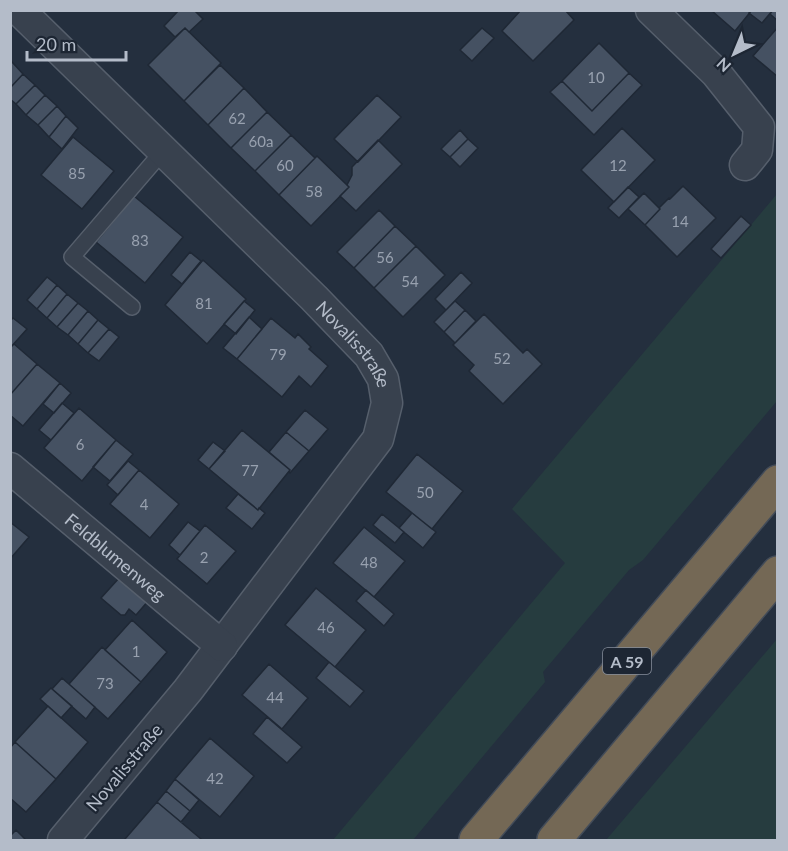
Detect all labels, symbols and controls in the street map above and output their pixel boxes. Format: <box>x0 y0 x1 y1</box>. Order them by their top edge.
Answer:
scale bar <box>27 24 126 62</box>
north arrow <box>704 24 764 84</box>
text: 20 m <box>36 33 76 55</box>
text: N <box>712 54 734 76</box>
house number: 10 <box>587 68 605 86</box>
house number: 62 <box>228 109 246 127</box>
house number: 60a <box>249 132 273 150</box>
house number: 60 <box>276 156 294 174</box>
house number: 12 <box>609 156 627 174</box>
house number: 85 <box>68 164 86 182</box>
house number: 58 <box>305 182 323 200</box>
house number: 14 <box>671 212 689 230</box>
house number: 83 <box>131 231 149 249</box>
house number: 56 <box>376 248 394 266</box>
house number: 54 <box>401 272 419 290</box>
house number: 81 <box>195 294 213 312</box>
street label: Novalisstraße <box>312 296 395 389</box>
house number: 79 <box>269 345 287 363</box>
house number: 52 <box>493 349 511 367</box>
house number: 6 <box>76 435 85 453</box>
house number: 77 <box>241 461 259 479</box>
house number: 50 <box>416 483 434 501</box>
house number: 4 <box>140 495 149 513</box>
street label: Feldblumenweg <box>61 508 171 605</box>
house number: 2 <box>200 548 208 566</box>
house number: 48 <box>360 553 378 571</box>
house number: 46 <box>317 618 335 636</box>
house number: 1 <box>132 642 140 660</box>
road number: A 59 <box>603 648 651 674</box>
house number: 73 <box>96 674 114 692</box>
house number: 44 <box>266 688 284 706</box>
street label: Novalisstraße <box>81 719 167 815</box>
house number: 42 <box>206 769 224 787</box>

